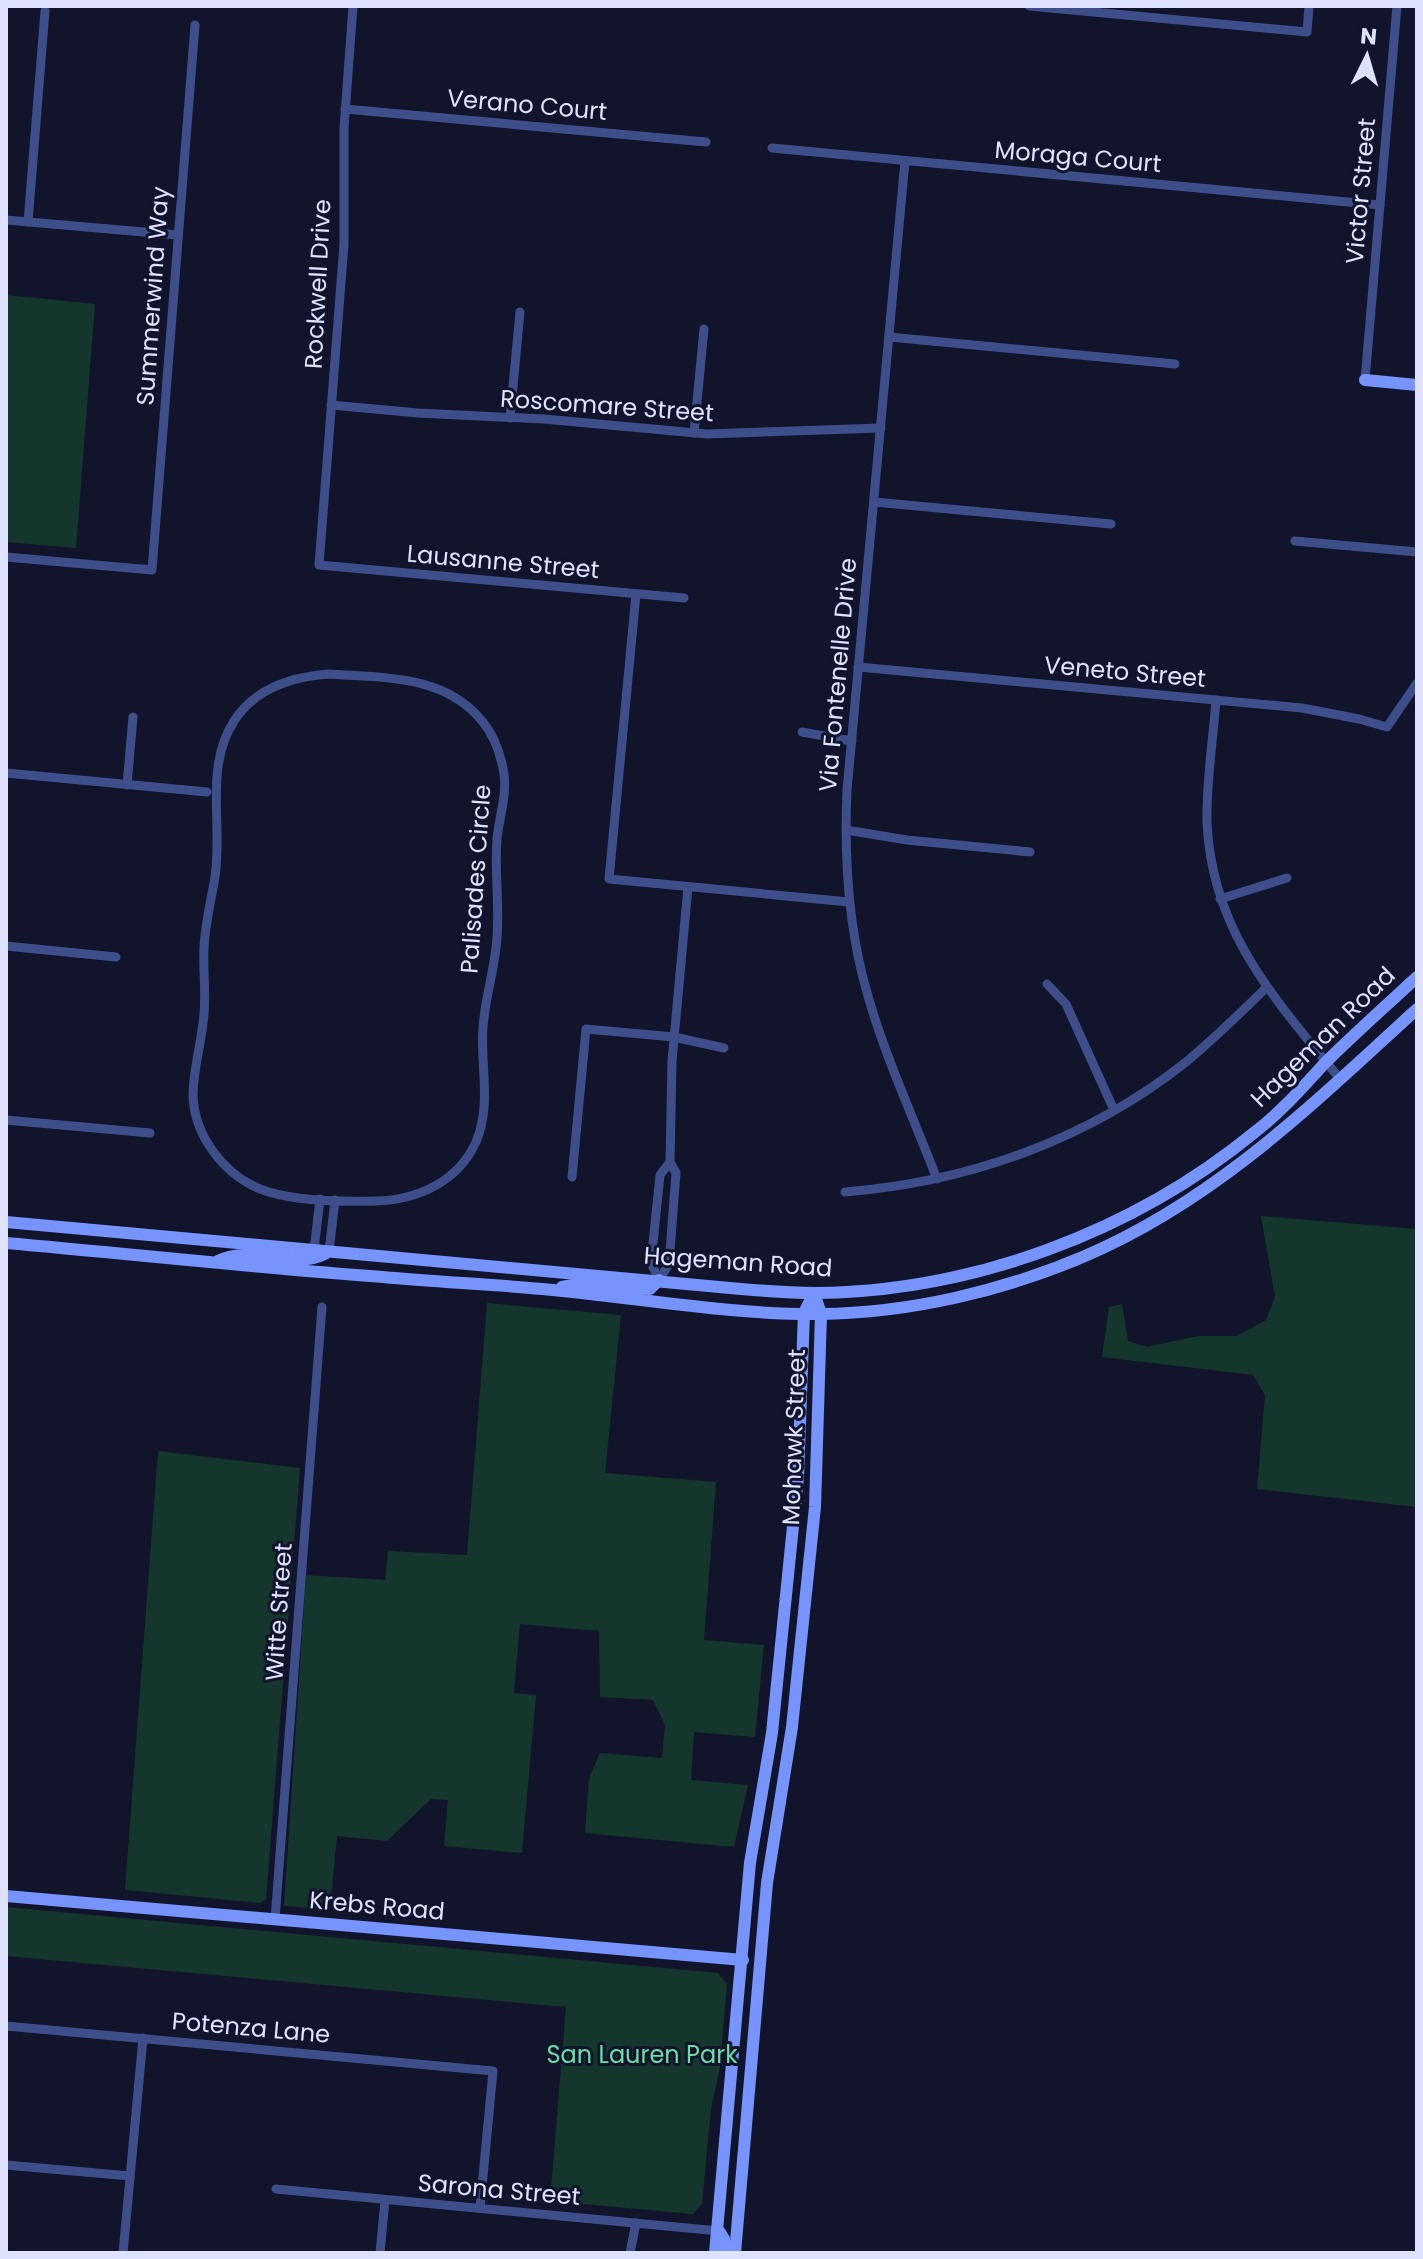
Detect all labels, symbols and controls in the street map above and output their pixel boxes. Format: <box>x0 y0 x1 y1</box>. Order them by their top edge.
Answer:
north arrow <box>1327 16 1407 96</box>
text: N <box>1359 20 1378 53</box>
street label: Verano Court <box>446 81 608 128</box>
street label: Victor Street <box>1338 117 1383 265</box>
street label: Moraga Court <box>993 133 1163 180</box>
street label: Summerwind Way <box>128 185 177 407</box>
street label: Rockwell Drive <box>297 198 338 370</box>
street label: Roscomare Street <box>499 382 715 429</box>
street label: Lausanne Street <box>405 537 601 586</box>
street label: Via Fontenelle Drive <box>811 557 864 793</box>
street label: Veneto Street <box>1043 648 1207 695</box>
street label: Palisades Circle <box>452 783 499 975</box>
street label: Hageman Road <box>1243 959 1402 1114</box>
street label: Hageman Road <box>643 1238 833 1285</box>
street label: Mohawk Street <box>774 1348 813 1526</box>
street label: Witte Street <box>257 1542 300 1682</box>
street label: Krebs Road <box>308 1883 446 1928</box>
street label: Potenza Lane <box>171 2004 331 2051</box>
park label: San Lauren Park <box>546 2038 738 2071</box>
street label: Sarona Street <box>416 2166 582 2213</box>

